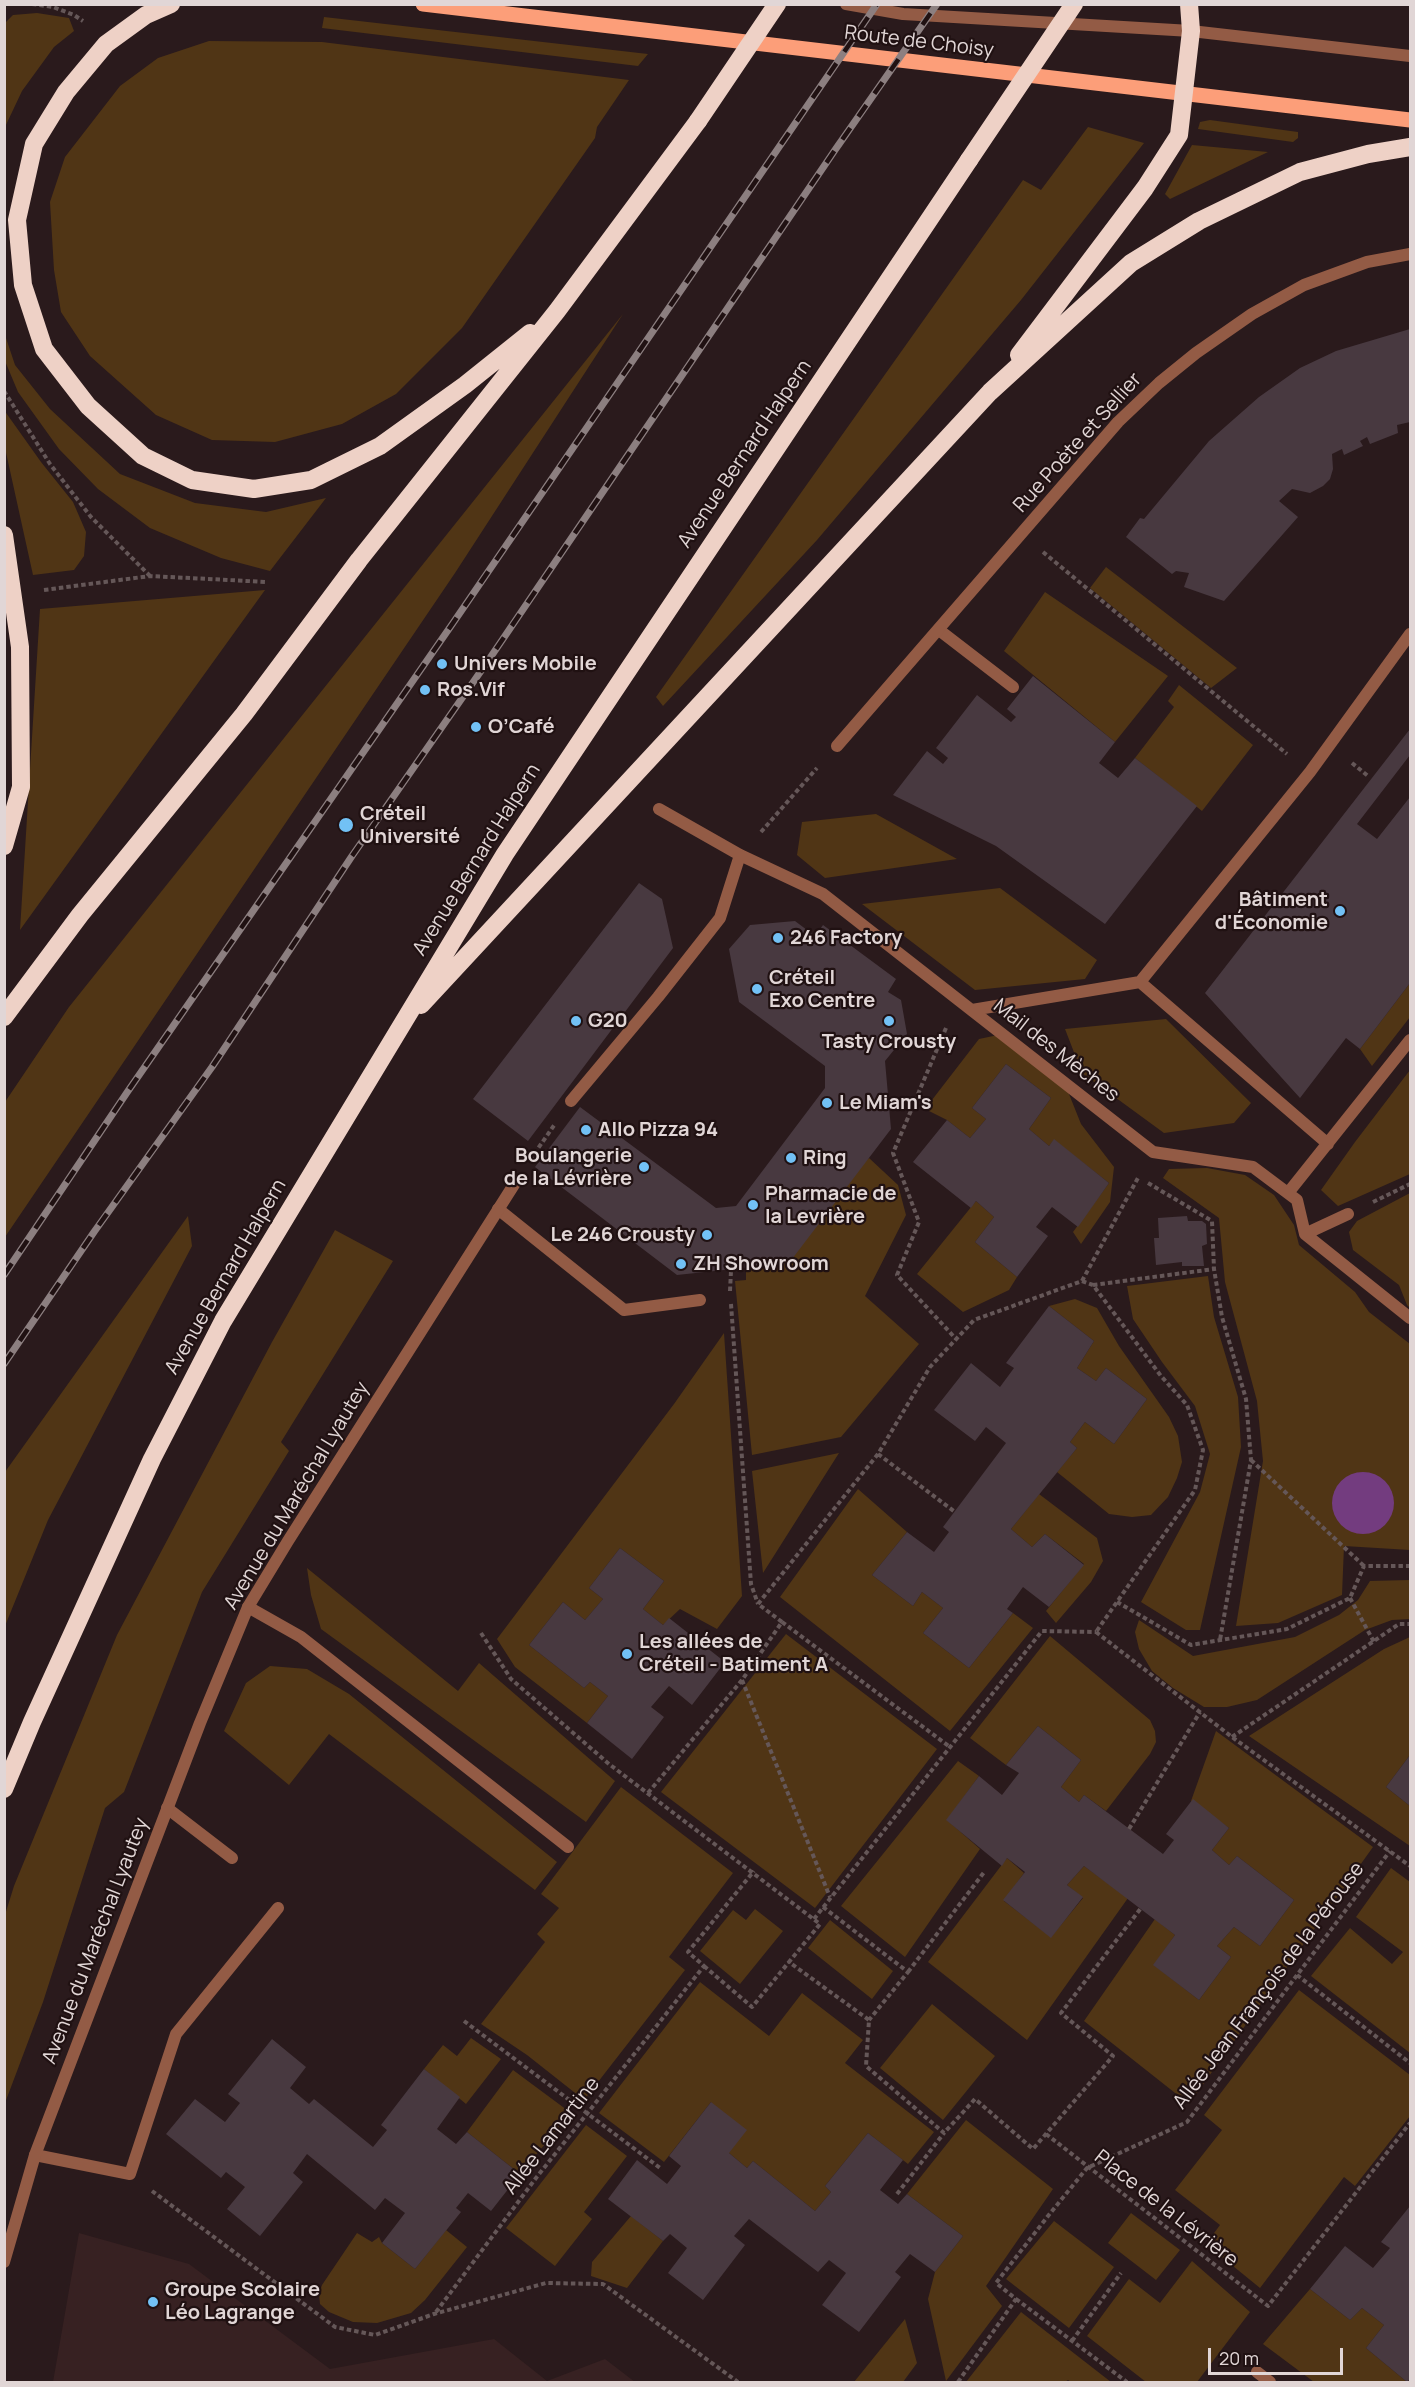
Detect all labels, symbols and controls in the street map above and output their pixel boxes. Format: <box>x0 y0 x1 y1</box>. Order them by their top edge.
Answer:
street label: Route de Choisy <box>843 21 995 63</box>
street label: Avenue Bernard Halpern <box>673 355 817 553</box>
street label: Rue Poète et Sellier <box>1009 368 1147 518</box>
place label: Univers Mobile <box>454 652 597 676</box>
marker: Univers Mobile <box>435 657 449 671</box>
place label: Ros.Vif <box>437 678 505 702</box>
marker: Ros.Vif <box>418 683 432 697</box>
place label: O’Café <box>488 715 555 739</box>
marker: O’Café <box>469 720 483 734</box>
street label: Avenue Bernard Halpern <box>408 760 546 960</box>
place label: Créteil Université <box>360 802 460 849</box>
marker: Créteil Université <box>337 816 355 834</box>
place label: Bâtiment d'Économie <box>1215 888 1328 935</box>
marker: Bâtiment d'Économie <box>1333 904 1347 918</box>
place label: 246 Factory <box>790 926 903 950</box>
marker: 246 Factory <box>771 931 785 945</box>
place label: Créteil Exo Centre <box>769 966 875 1013</box>
marker: Créteil Exo Centre <box>750 982 764 996</box>
street label: Mail des Mèches <box>988 994 1124 1108</box>
place label: G20 <box>588 1009 628 1033</box>
marker: G20 <box>569 1014 583 1028</box>
marker: Tasty Crousty <box>882 1014 896 1028</box>
place label: Tasty Crousty <box>822 1030 956 1054</box>
place label: Le Miam's <box>839 1091 932 1115</box>
marker: Le Miam's <box>820 1096 834 1110</box>
place label: Allo Pizza 94 <box>598 1118 718 1142</box>
marker: Allo Pizza 94 <box>579 1123 593 1137</box>
place label: Boulangerie de la Lévrière <box>504 1144 632 1191</box>
place label: Ring <box>803 1146 847 1170</box>
marker: Ring <box>784 1151 798 1165</box>
marker: Boulangerie de la Lévrière <box>637 1160 651 1174</box>
street label: Avenue Bernard Halpern <box>160 1175 292 1379</box>
place label: Pharmacie de la Levrière <box>765 1182 897 1229</box>
marker: Pharmacie de la Levrière <box>746 1198 760 1212</box>
place label: Le 246 Crousty <box>550 1223 695 1247</box>
marker: Le 246 Crousty <box>700 1228 714 1242</box>
place label: ZH Showroom <box>693 1252 829 1276</box>
marker: ZH Showroom <box>674 1257 688 1271</box>
street label: Avenue du Maréchal Lyautey <box>219 1378 375 1614</box>
place label: Les allées de Créteil - Batiment A <box>639 1630 828 1677</box>
marker: Les allées de Créteil - Batiment A <box>620 1647 634 1661</box>
street label: Avenue du Maréchal Lyautey <box>38 1815 154 2067</box>
street label: Allée Jean François de la Pérouse <box>1168 1858 1370 2114</box>
street label: Allée Lamartine <box>499 2073 605 2199</box>
street label: Place de la Lévrière <box>1089 2145 1243 2273</box>
place label: Groupe Scolaire Léo Lagrange <box>165 2278 320 2325</box>
marker: Groupe Scolaire Léo Lagrange <box>146 2295 160 2309</box>
scale bar <box>1211 2336 1346 2374</box>
text: 20 m <box>1219 2346 1259 2370</box>

